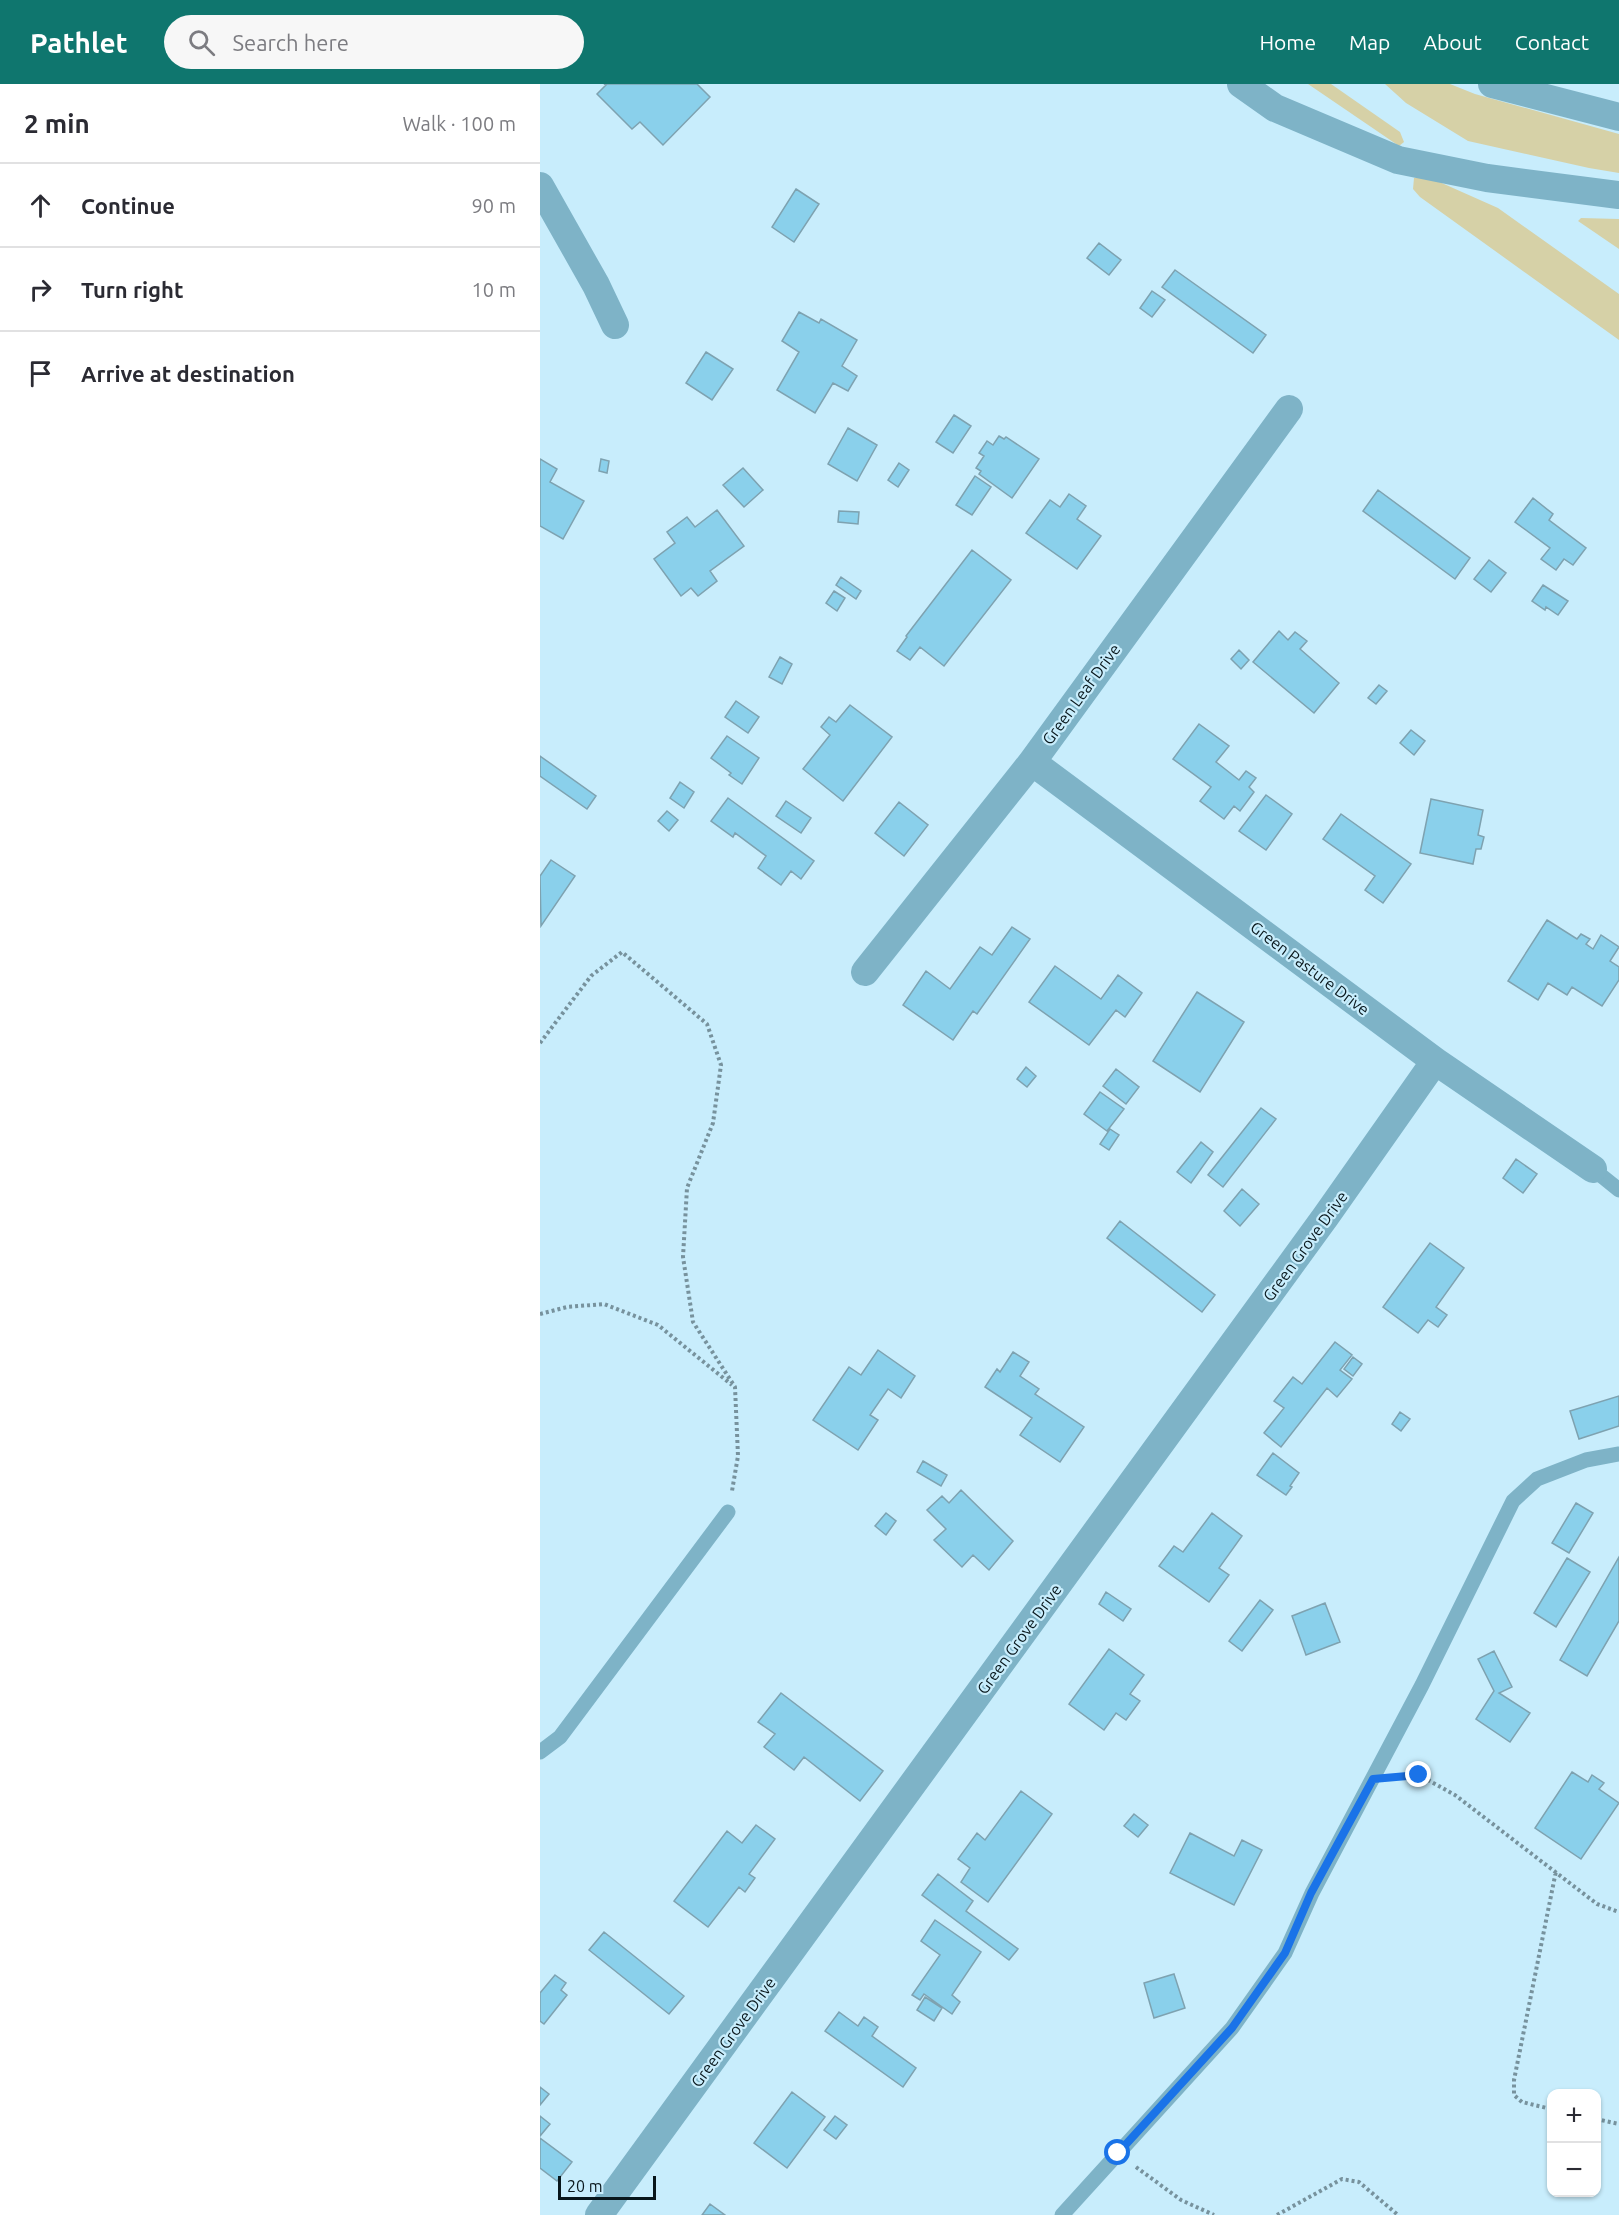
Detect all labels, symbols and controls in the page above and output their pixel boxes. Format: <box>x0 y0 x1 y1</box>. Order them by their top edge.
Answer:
search box <box>164 15 584 69</box>
icon: search <box>185 26 218 59</box>
text: Pathlet <box>30 27 128 58</box>
text: Search here <box>233 30 349 55</box>
text: Home <box>1259 30 1316 54</box>
text: Map <box>1349 30 1390 54</box>
text: About <box>1423 30 1482 54</box>
text: Contact <box>1515 30 1589 54</box>
text: 2 min <box>24 109 90 138</box>
text: Walk · 100 m <box>403 112 516 135</box>
icon: ahead <box>24 189 57 222</box>
text: Continue <box>81 193 175 218</box>
text: 90 m <box>472 194 516 217</box>
icon: right <box>24 273 57 306</box>
text: Turn right <box>81 277 183 302</box>
text: 10 m <box>472 278 516 301</box>
icon: arrive <box>24 357 57 390</box>
text: Arrive at destination <box>81 361 295 386</box>
street label: Green Leaf Drive <box>1038 640 1124 748</box>
street label: Green Pasture Drive <box>1247 918 1373 1018</box>
street label: Green Grove Drive <box>1259 1188 1351 1304</box>
street label: Green Grove Drive <box>973 1581 1065 1697</box>
route end <box>1405 1761 1431 1787</box>
street label: Green Grove Drive <box>687 1974 779 2090</box>
map controls <box>1547 2089 1601 2197</box>
button: + <box>1547 2089 1601 2143</box>
route start <box>1104 2139 1130 2165</box>
button: − <box>1547 2143 1601 2197</box>
scale bar <box>558 2173 656 2200</box>
text: 20 m <box>567 2177 603 2195</box>

